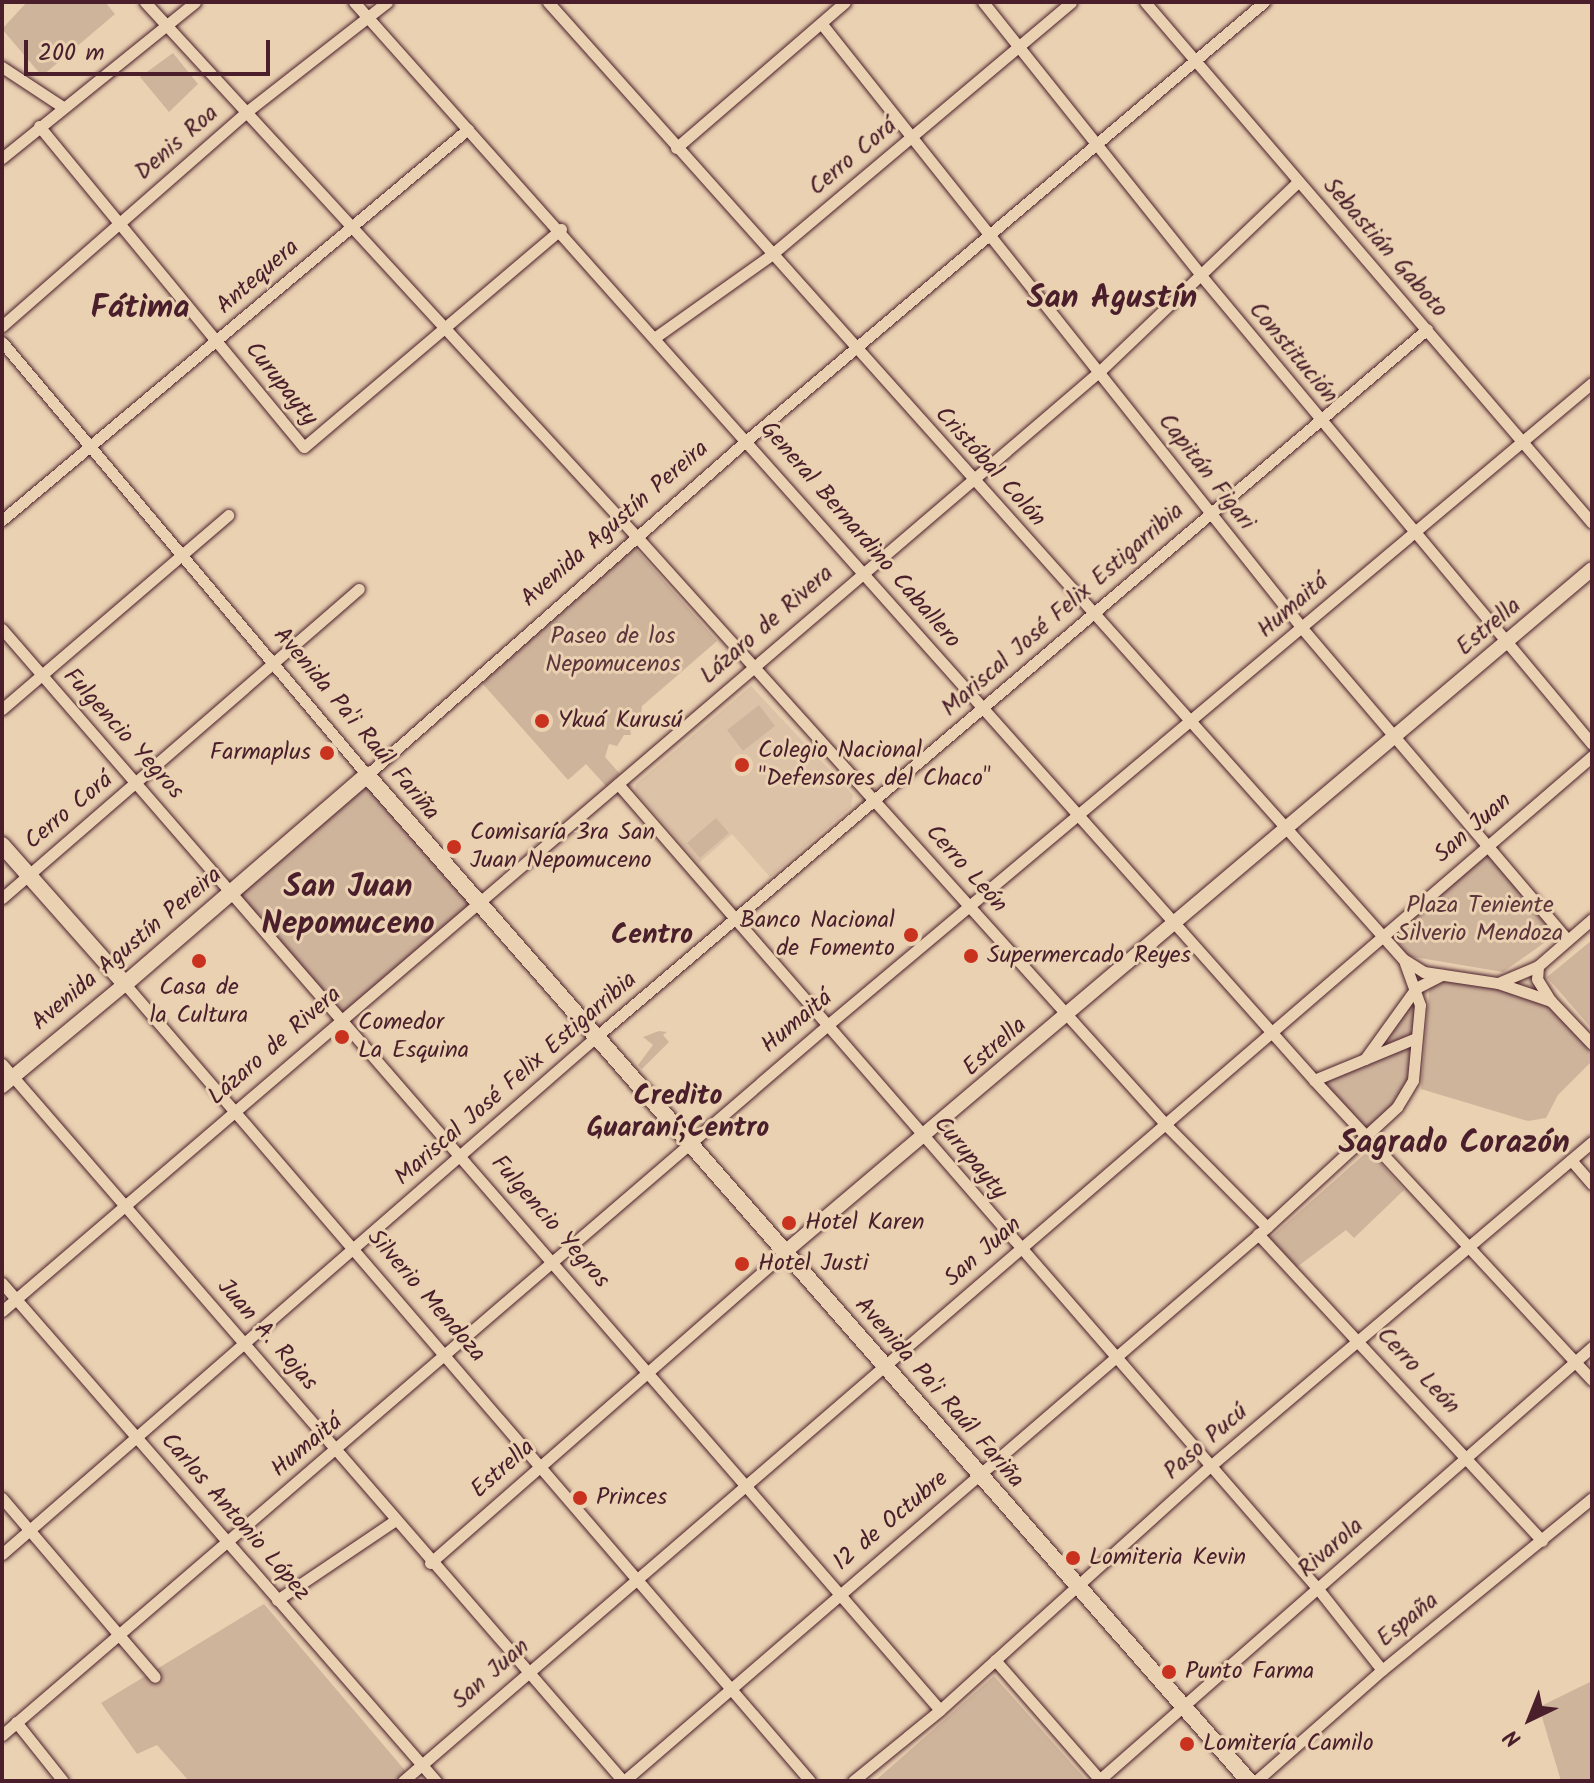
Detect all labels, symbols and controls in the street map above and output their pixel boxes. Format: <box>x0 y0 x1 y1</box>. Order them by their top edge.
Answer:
scale bar <box>28 24 274 74</box>
text: 200 m <box>38 34 105 73</box>
street label: Denis Roa <box>130 99 224 187</box>
street label: Cerro Corá <box>803 112 903 202</box>
street label: Sebastián Gaboto <box>1316 172 1454 324</box>
street label: Antequera <box>211 233 305 321</box>
district label: San Agustín <box>1027 280 1197 318</box>
district label: Fátima <box>90 290 190 328</box>
street label: Constitución <box>1242 296 1344 410</box>
street label: Curupayty <box>238 336 324 432</box>
street label: Cristóbal Colón <box>928 401 1052 533</box>
street label: Capitán Figari <box>1151 408 1261 536</box>
street label: General Bernardino Caballero <box>753 416 967 654</box>
street label: Avenida Agustín Pereira <box>515 435 715 613</box>
street label: Mariscal José Felix Estigarribia <box>936 497 1190 723</box>
street label: Lázaro de Rivera <box>695 559 839 691</box>
street label: Humaitá <box>1252 567 1334 645</box>
street label: Estrella <box>1451 592 1527 662</box>
street label: Avenida Pa'i Raúl Fariña <box>267 621 445 827</box>
park label: Paseo de los Nepomucenos <box>545 623 681 679</box>
street label: Fulgencio Yegros <box>56 662 190 806</box>
place label: Ykuá Kurusú <box>558 707 682 735</box>
marker: Ykuá Kurusú <box>533 712 551 730</box>
place label: Colegio Nacional "Defensores del Chaco" <box>758 737 991 793</box>
place label: Farmaplus <box>210 739 311 767</box>
marker: Farmaplus <box>318 744 336 762</box>
marker: Colegio Nacional "Defensores del Chaco" <box>733 756 751 774</box>
street label: Cerro Corá <box>19 766 119 856</box>
street label: San Juan <box>1428 787 1518 869</box>
place label: Comisaría 3ra San Juan Nepomuceno <box>470 819 655 875</box>
street label: Cerro León <box>919 819 1013 919</box>
marker: Comisaría 3ra San Juan Nepomuceno <box>445 838 463 856</box>
street label: Avenida Agustín Pereira <box>26 861 228 1037</box>
district label: San Juan Nepomuceno <box>262 870 434 945</box>
park label: Plaza Teniente Silverio Mendoza <box>1397 892 1563 948</box>
place label: Banco Nacional de Fomento <box>740 907 895 963</box>
district label: Centro <box>611 919 693 953</box>
marker: Banco Nacional de Fomento <box>902 926 920 944</box>
place label: Supermercado Reyes <box>987 942 1191 970</box>
marker: Supermercado Reyes <box>962 947 980 965</box>
marker: Casa de la Cultura <box>190 952 208 970</box>
street label: Mariscal José Felix Estigarribia <box>389 966 643 1192</box>
place label: Casa de la Cultura <box>150 974 248 1030</box>
street label: Lázaro de Rivera <box>203 980 347 1112</box>
street label: Humaitá <box>755 984 839 1060</box>
place label: Comedor La Esquina <box>358 1009 469 1065</box>
street label: Estrella <box>957 1011 1033 1083</box>
marker: Comedor La Esquina <box>333 1028 351 1046</box>
district label: Credito Guaraní;Centro <box>587 1080 769 1146</box>
street label: Curupayty <box>927 1110 1013 1206</box>
district label: Sagrado Corazón <box>1338 1125 1570 1163</box>
street label: Fulgencio Yegros <box>484 1150 616 1294</box>
place label: Hotel Karen <box>805 1209 925 1237</box>
street label: San Juan <box>938 1211 1028 1293</box>
marker: Hotel Karen <box>780 1214 798 1232</box>
street label: Silverio Mendoza <box>360 1224 492 1368</box>
place label: Hotel Justi <box>758 1250 869 1278</box>
marker: Hotel Justi <box>733 1255 751 1273</box>
street label: Juan A. Rojas <box>211 1273 323 1397</box>
street label: Avenida Pa'i Raúl Fariña <box>848 1292 1030 1494</box>
street label: Cerro León <box>1370 1321 1466 1421</box>
street label: Paso Pucú <box>1158 1398 1254 1486</box>
street label: Humaitá <box>265 1408 349 1484</box>
street label: Carlos Antonio López <box>154 1427 316 1607</box>
street label: Estrella <box>465 1433 541 1505</box>
street label: 12 de Octubre <box>828 1465 954 1577</box>
place label: Princes <box>596 1484 667 1512</box>
marker: Princes <box>571 1489 589 1507</box>
street label: Rivarola <box>1292 1512 1370 1584</box>
place label: Lomiteria Kevin <box>1089 1544 1246 1572</box>
marker: Lomiteria Kevin <box>1064 1549 1082 1567</box>
street label: España <box>1371 1586 1445 1654</box>
street label: San Juan <box>446 1633 536 1715</box>
place label: Punto Farma <box>1185 1658 1314 1686</box>
marker: Punto Farma <box>1160 1663 1178 1681</box>
north arrow <box>1490 1679 1570 1759</box>
text: N <box>1496 1719 1530 1754</box>
place label: Lomitería Camilo <box>1203 1730 1374 1758</box>
marker: Lomitería Camilo <box>1178 1735 1196 1753</box>

